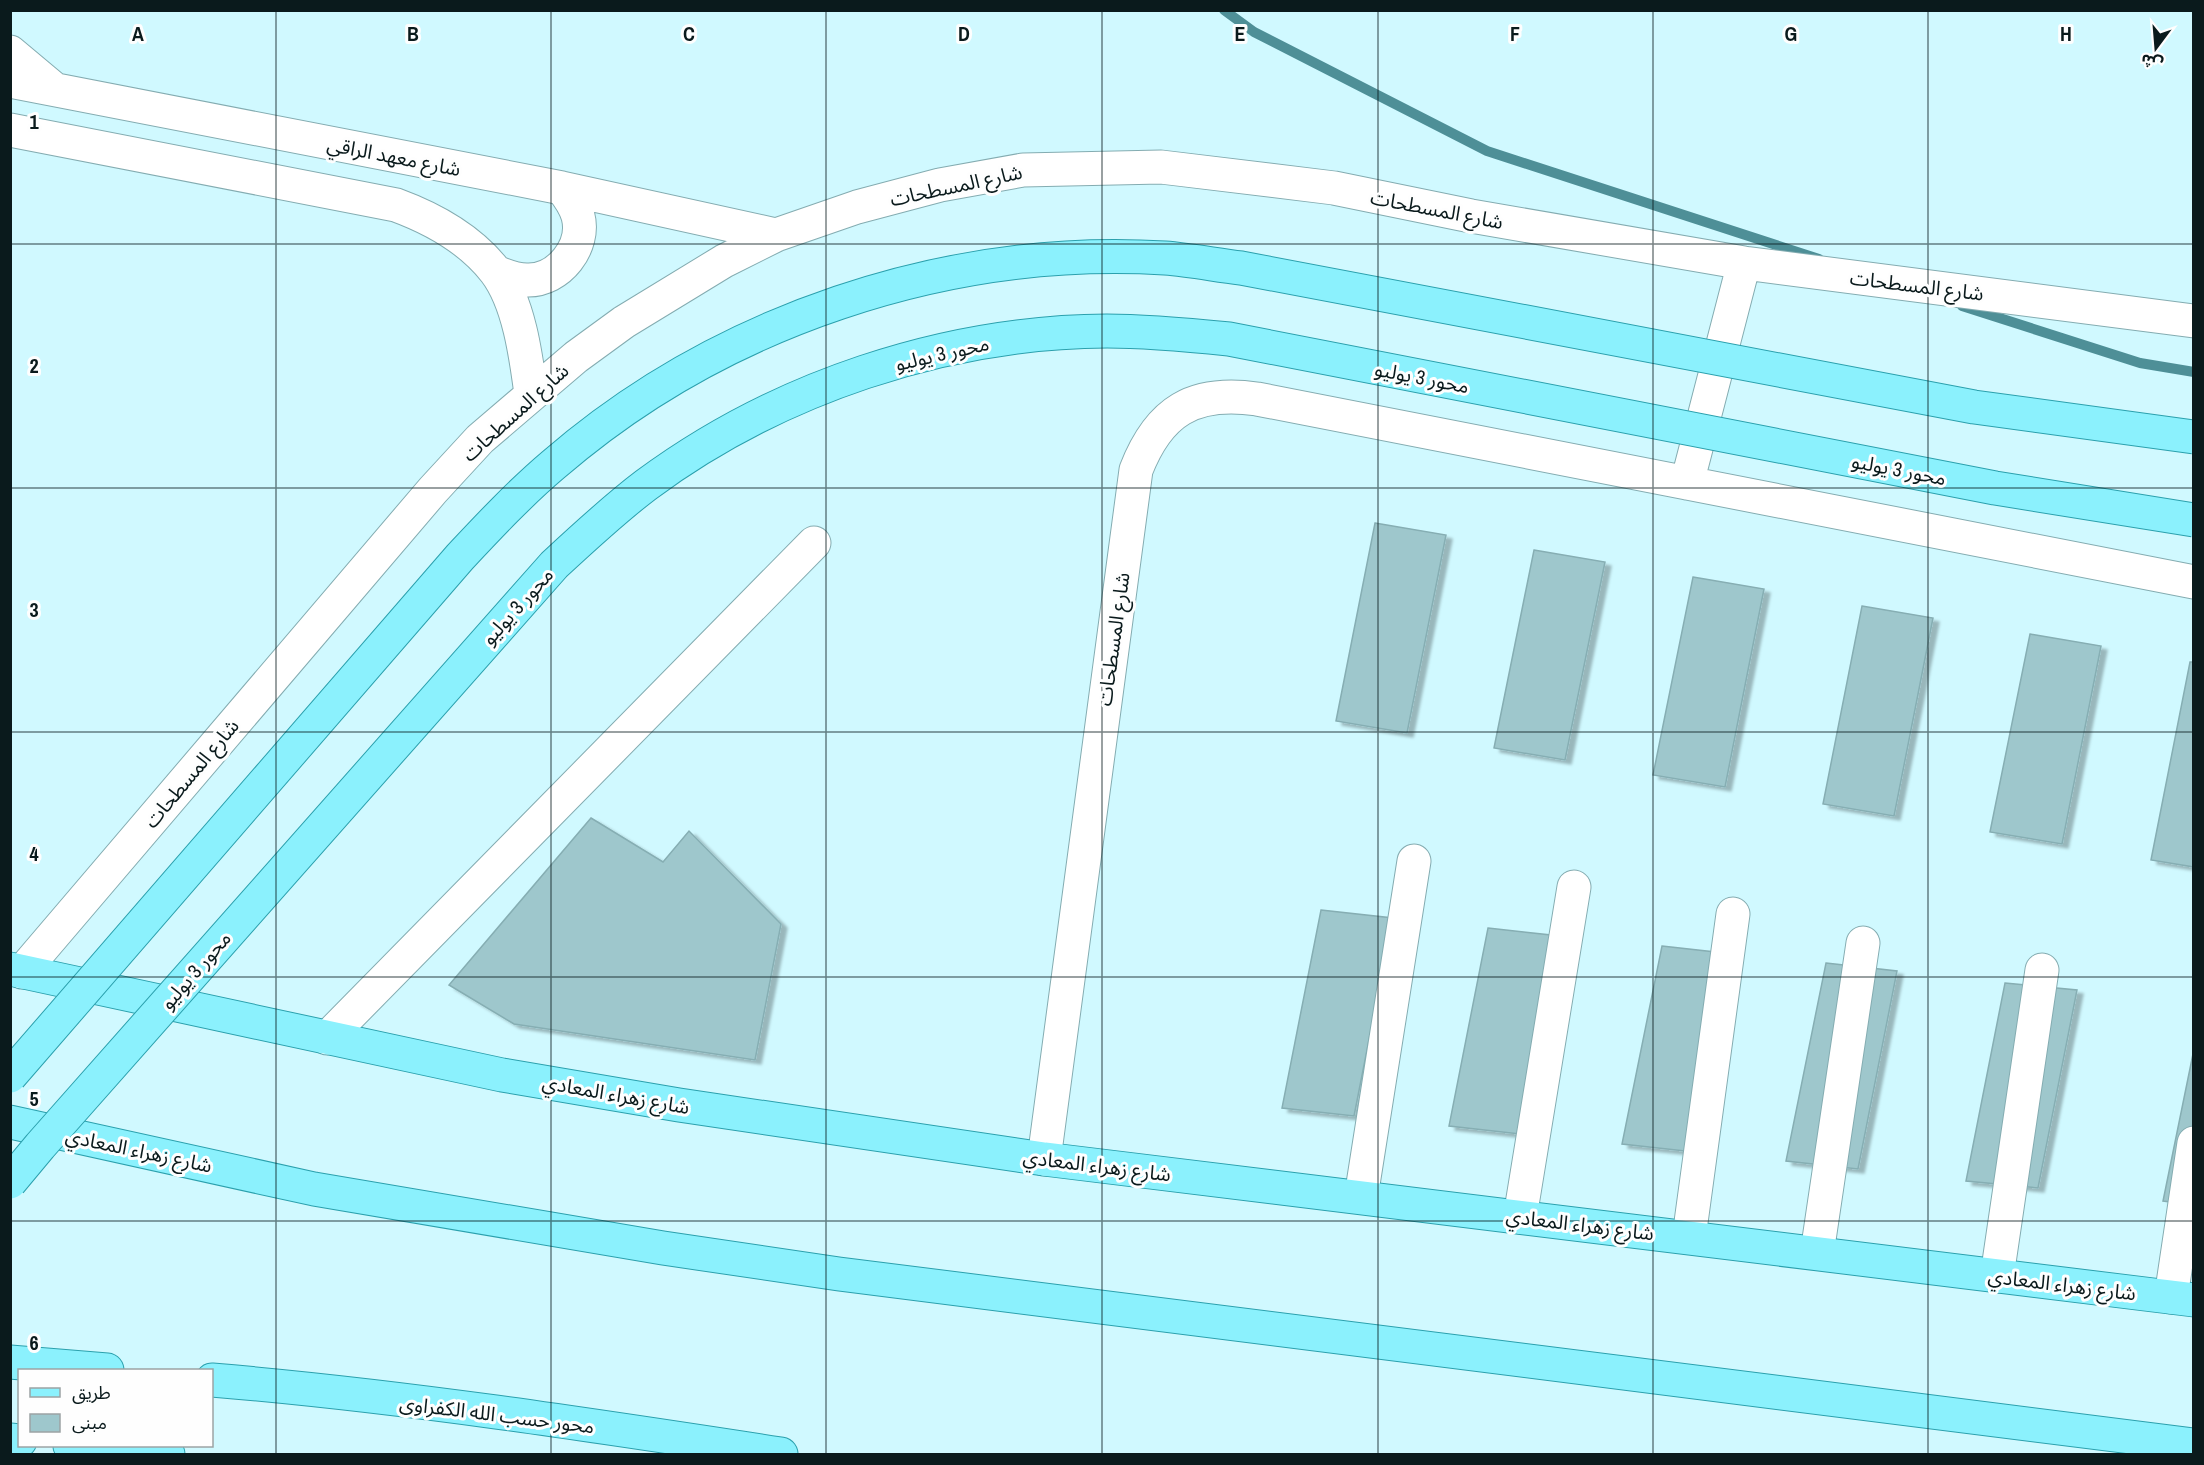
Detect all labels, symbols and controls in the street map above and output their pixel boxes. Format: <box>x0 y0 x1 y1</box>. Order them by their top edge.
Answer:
north arrow <box>2126 18 2186 78</box>
text: A <box>132 20 144 47</box>
text: B <box>407 20 419 47</box>
text: C <box>683 20 695 47</box>
text: D <box>958 20 970 47</box>
text: E <box>1235 20 1246 47</box>
text: F <box>1510 20 1520 47</box>
text: G <box>1785 20 1797 47</box>
text: H <box>2060 20 2072 47</box>
text: ش <box>2138 49 2165 76</box>
text: 1 <box>29 108 39 135</box>
street label: شارع معهد الراقي <box>324 130 463 185</box>
street label: شارع المسطحات <box>887 158 1025 214</box>
street label: شارع المسطحات <box>1368 183 1506 237</box>
street label: شارع المسطحات <box>1848 263 1985 309</box>
street label: محور 3 يوليو <box>892 329 992 377</box>
text: 2 <box>29 352 39 379</box>
street label: محور 3 يوليو <box>1372 355 1472 399</box>
street label: شارع المسطحات <box>456 357 575 469</box>
street label: محور 3 يوليو <box>1849 447 1949 491</box>
street label: محور 3 يوليو <box>475 561 559 651</box>
street label: شارع المسطحات <box>1090 570 1138 708</box>
text: 3 <box>29 596 39 623</box>
street label: شارع المسطحات <box>137 713 246 835</box>
text: 4 <box>29 840 39 867</box>
street label: محور 3 يوليو <box>153 925 237 1015</box>
street label: شارع زهراء المعادي <box>540 1068 692 1123</box>
text: 5 <box>29 1085 39 1112</box>
street label: شارع زهراء المعادي <box>63 1121 215 1181</box>
street label: شارع زهراء المعادي <box>1021 1143 1173 1190</box>
street label: شارع زهراء المعادي <box>1504 1202 1656 1249</box>
street label: شارع زهراء المعادي <box>1986 1262 2138 1309</box>
text: 6 <box>29 1329 39 1356</box>
legend <box>18 1369 213 1447</box>
text: طريق <box>72 1380 111 1405</box>
street label: محور حسب الله الكفراوى <box>398 1389 596 1439</box>
text: مبنى <box>72 1410 107 1435</box>

